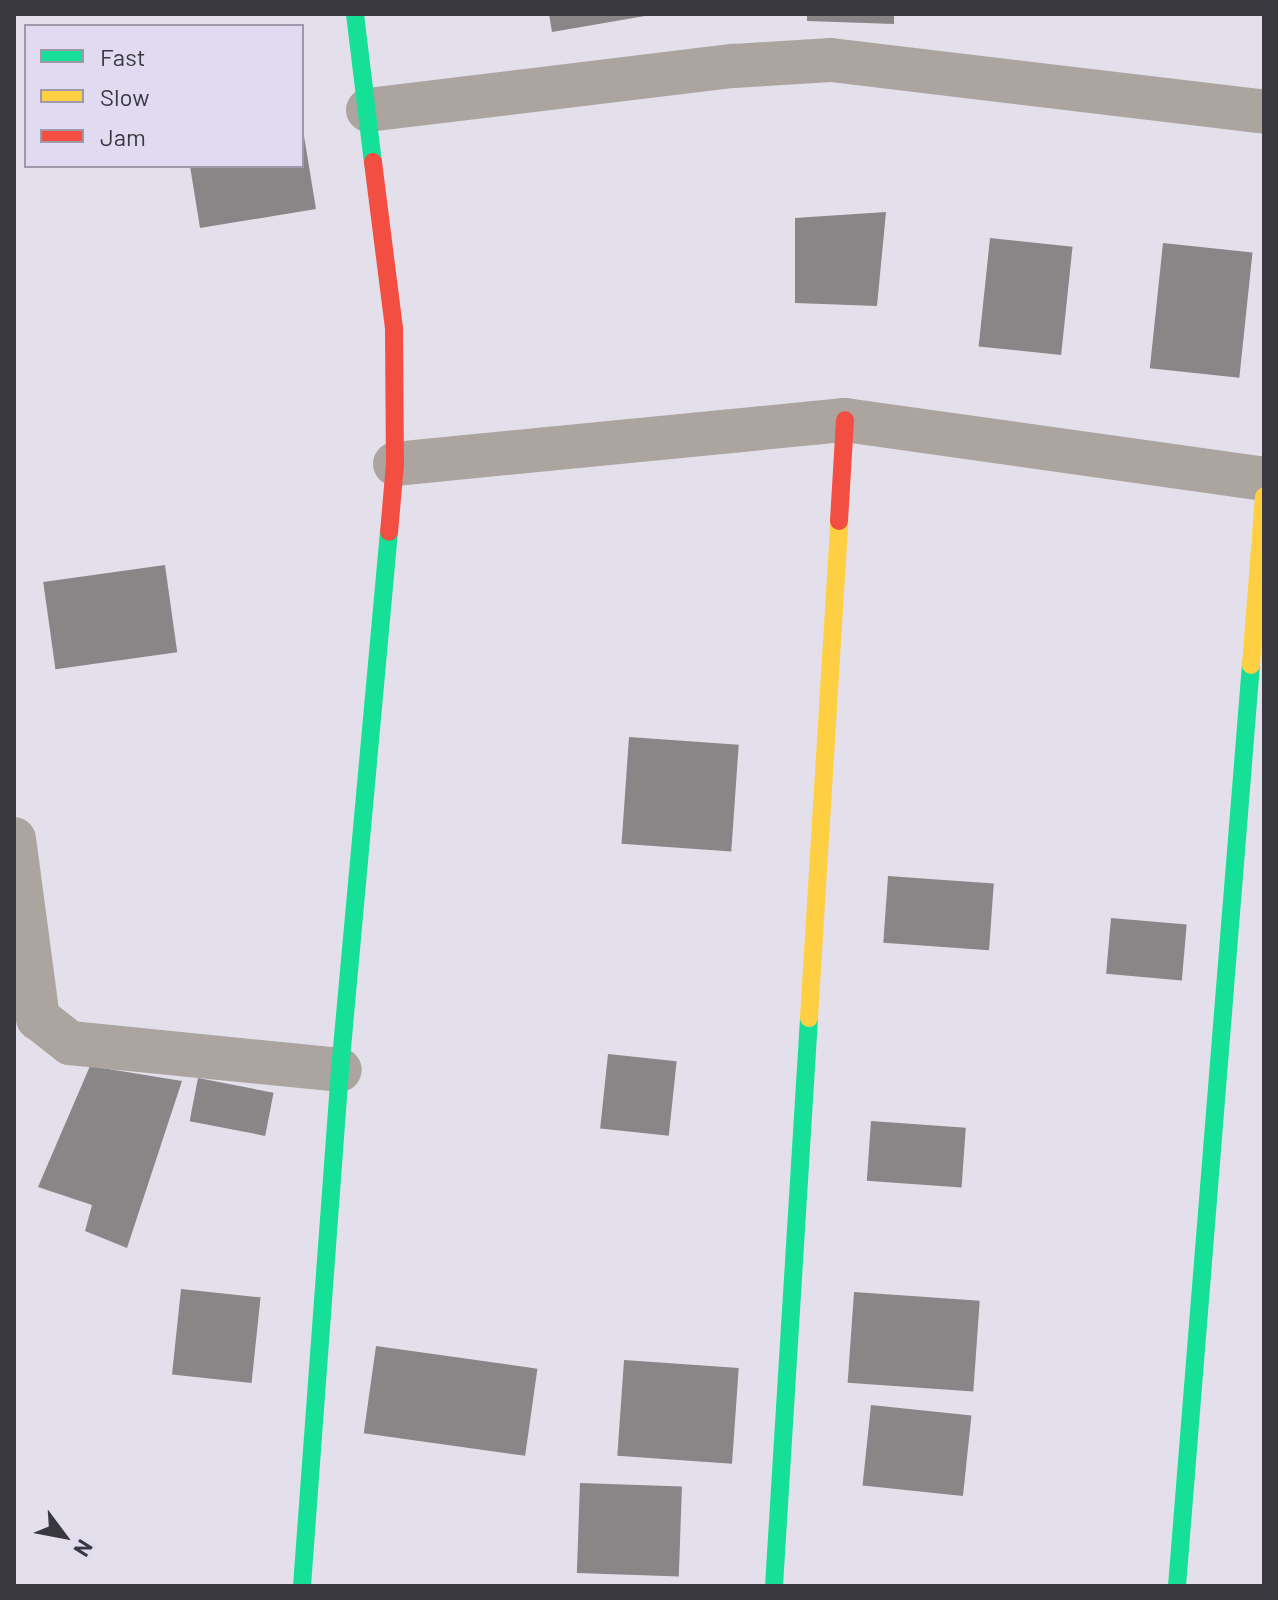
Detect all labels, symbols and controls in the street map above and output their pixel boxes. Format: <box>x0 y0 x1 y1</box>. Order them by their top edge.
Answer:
legend <box>24 24 304 168</box>
text: Fast <box>100 42 145 71</box>
text: Slow <box>100 82 149 111</box>
text: Jam <box>100 122 146 151</box>
north arrow <box>24 1496 104 1576</box>
text: N <box>69 1536 99 1562</box>

